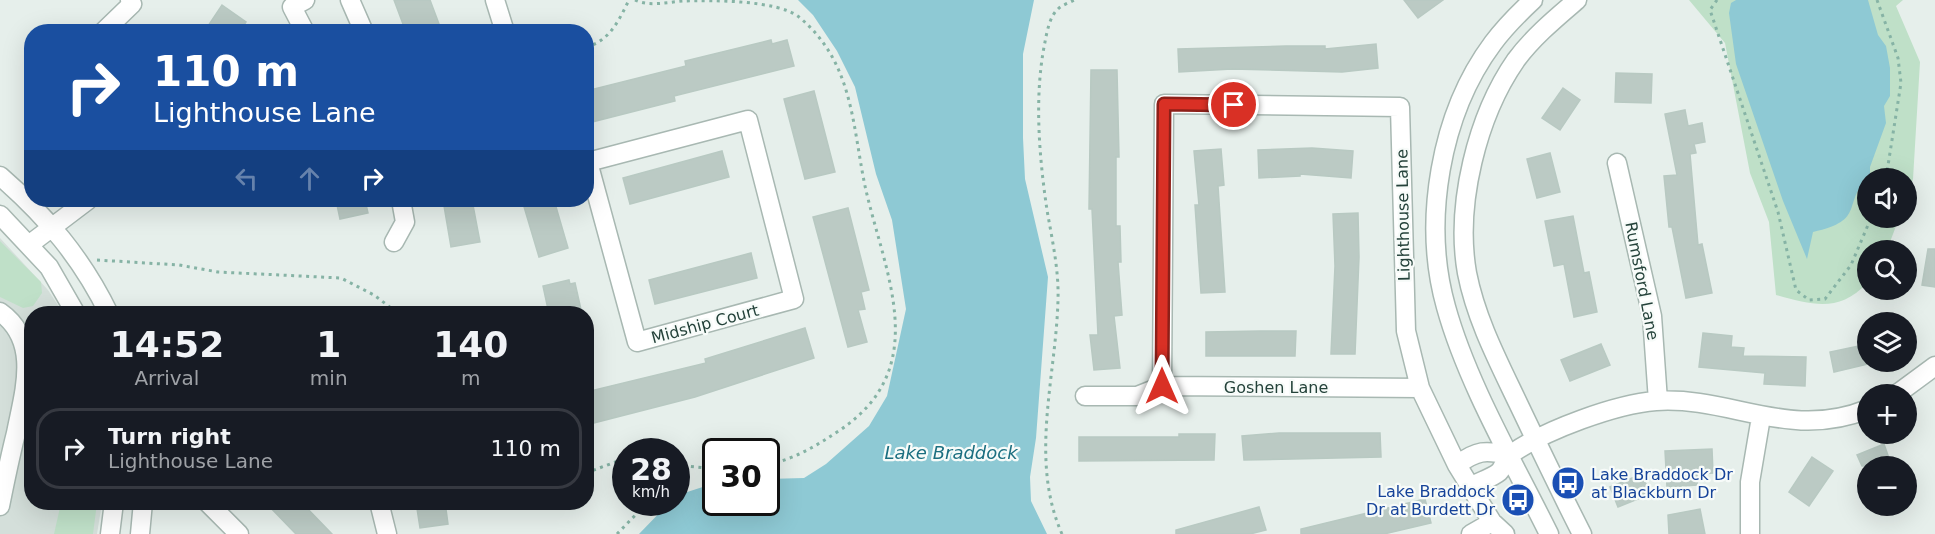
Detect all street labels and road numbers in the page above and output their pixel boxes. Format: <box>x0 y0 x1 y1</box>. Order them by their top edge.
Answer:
street label: Lighthouse Lane <box>1392 149 1414 281</box>
street label: Rumsford Lane <box>1621 220 1663 342</box>
street label: Midship Court <box>649 301 761 347</box>
street label: Goshen Lane <box>1224 378 1328 397</box>

